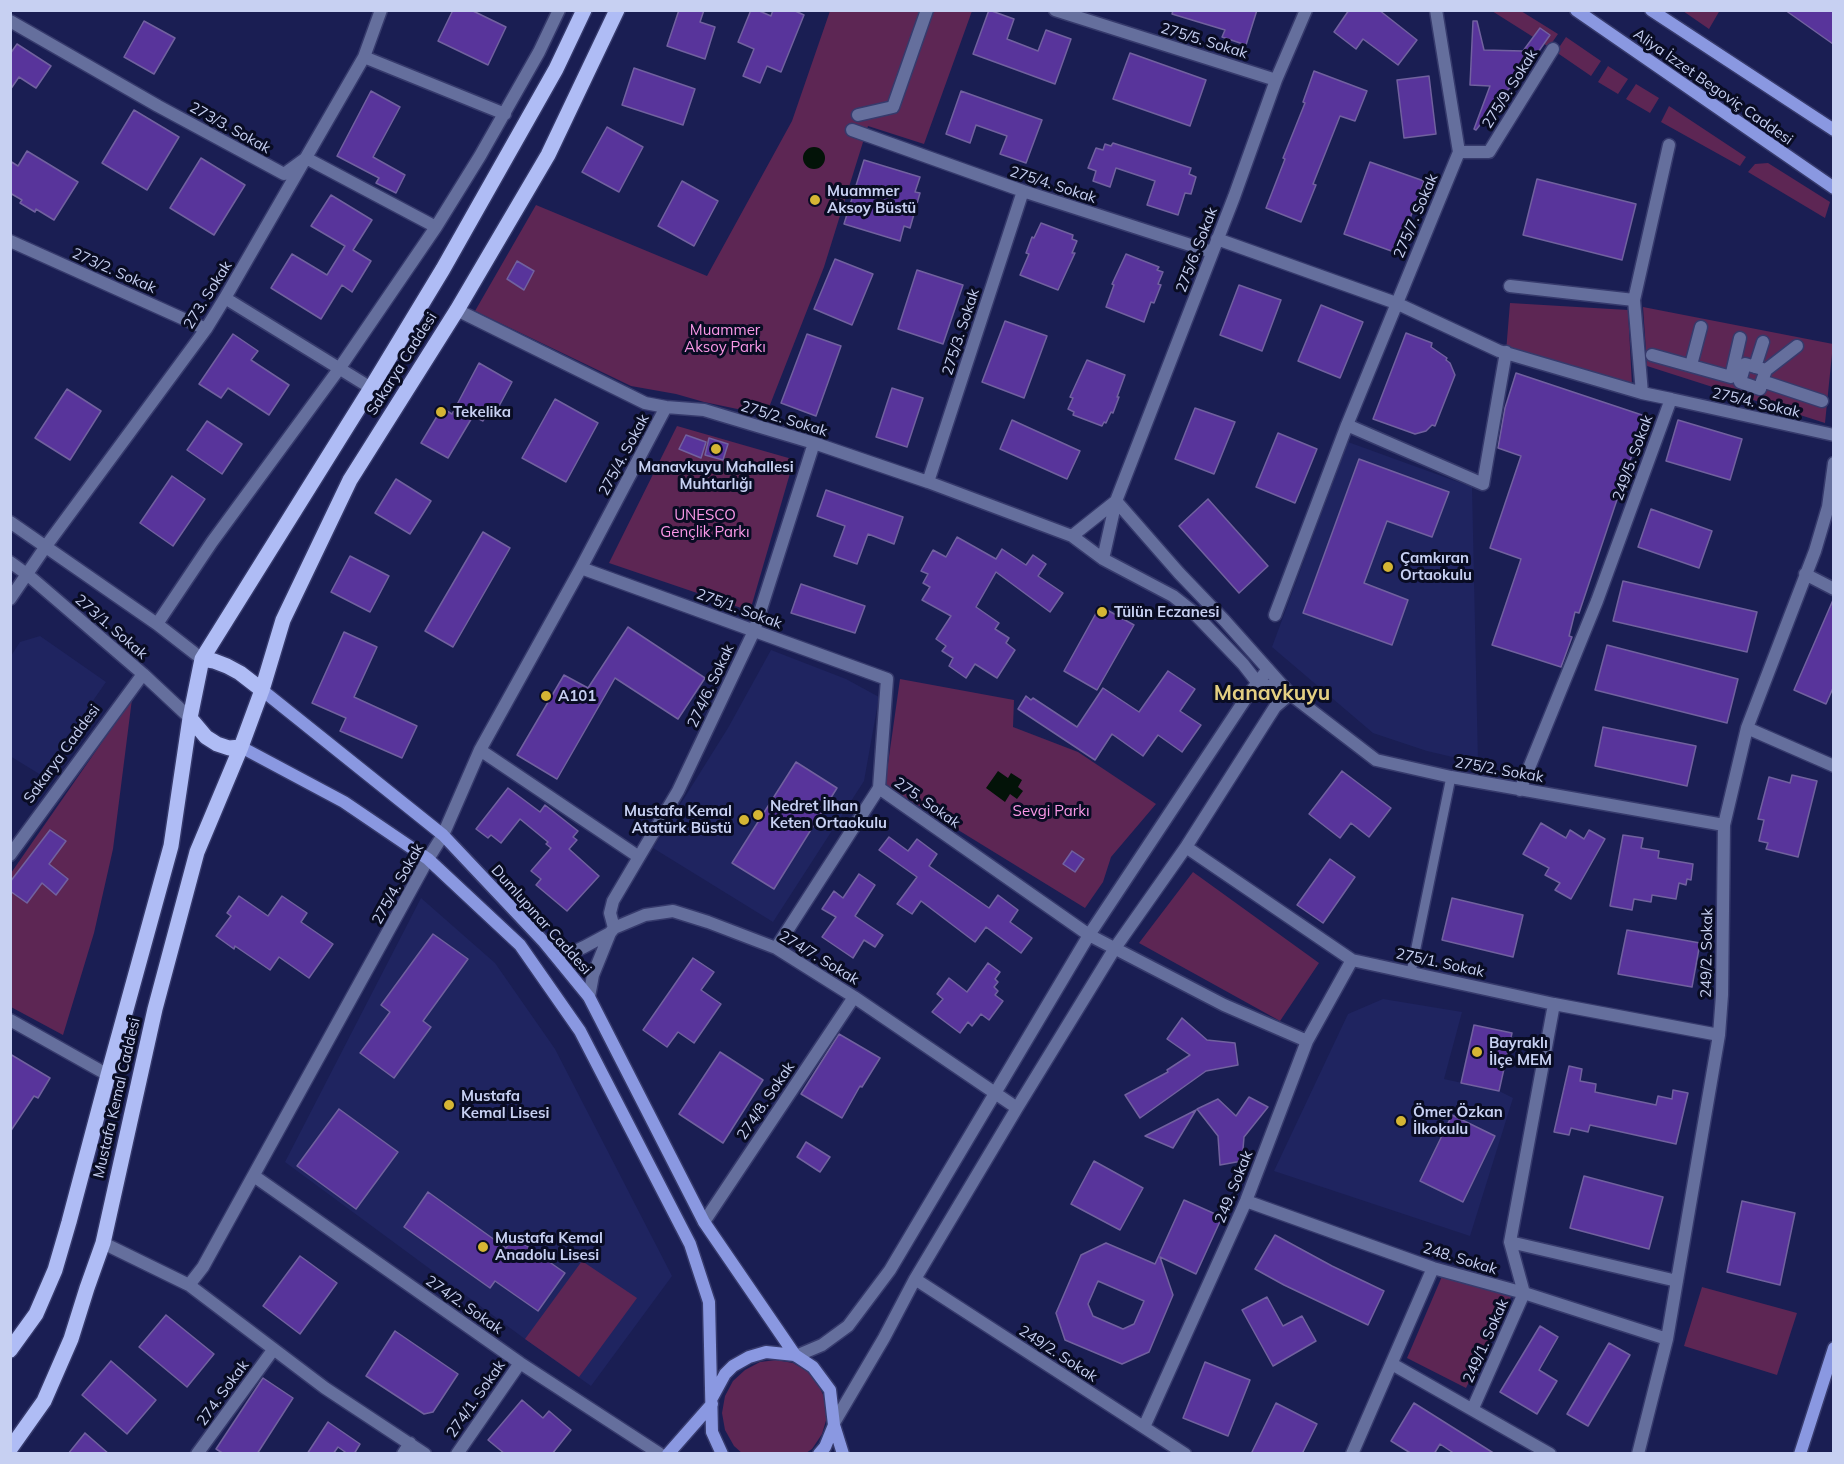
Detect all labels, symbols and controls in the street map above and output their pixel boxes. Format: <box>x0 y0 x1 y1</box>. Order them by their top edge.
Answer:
street label: 275/5. Sokak <box>1158 19 1250 63</box>
street label: Aliya İzzet Begoviç Caddesi <box>1630 25 1796 149</box>
street label: 275/9. Sokak <box>1479 46 1541 132</box>
street label: 273/3. Sokak <box>186 98 274 158</box>
street label: 275/4. Sokak <box>1007 163 1099 207</box>
street label: 275/7. Sokak <box>1390 171 1442 261</box>
place label: Muammer Aksoy Büstü <box>827 182 916 217</box>
marker: Muammer Aksoy Büstü <box>808 193 822 207</box>
street label: 275/6. Sokak <box>1172 205 1222 295</box>
street label: 273/2. Sokak <box>69 244 159 298</box>
street label: 273. Sokak <box>180 258 236 332</box>
street label: 275/3. Sokak <box>939 286 983 378</box>
street label: Sakarya Caddesi <box>363 309 441 419</box>
park label: Muammer Aksoy Parkı <box>684 321 766 356</box>
street label: 275/4. Sokak <box>1710 384 1802 422</box>
street label: 275/2. Sokak <box>738 397 830 441</box>
place label: Tekelika <box>453 403 511 421</box>
marker: Tekelika <box>434 405 448 419</box>
street label: 275/4. Sokak <box>595 411 653 499</box>
street label: 249/5. Sokak <box>1609 413 1657 503</box>
marker: Manavkuyu Mahallesi Muhtarlığı <box>709 442 723 456</box>
place label: Manavkuyu Mahallesi Muhtarlığı <box>638 458 794 493</box>
park label: UNESCO Gençlik Parkı <box>660 506 750 541</box>
place label: Çamkıran Ortaokulu <box>1400 549 1472 584</box>
marker: Çamkıran Ortaokulu <box>1381 560 1395 574</box>
street label: 275/1. Sokak <box>694 585 784 633</box>
street label: 273/1. Sokak <box>71 591 151 663</box>
place label: Tülün Eczanesi <box>1114 603 1219 621</box>
marker: Tülün Eczanesi <box>1095 605 1109 619</box>
street label: 274/6. Sokak <box>684 641 738 731</box>
district label: Manavkuyu <box>1214 681 1330 707</box>
place label: A101 <box>558 687 596 705</box>
marker: A101 <box>539 689 553 703</box>
street label: Sakarya Caddesi <box>20 701 104 807</box>
street label: 275/2. Sokak <box>1453 753 1545 787</box>
street label: 275. Sokak <box>890 774 964 832</box>
place label: Nedret İlhan Keten Ortaokulu <box>770 797 887 832</box>
place label: Mustafa Kemal Atatürk Büstü <box>624 802 732 837</box>
park label: Sevgi Parkı <box>1013 802 1089 820</box>
marker: Nedret İlhan Keten Ortaokulu <box>751 808 765 822</box>
marker: Mustafa Kemal Atatürk Büstü <box>737 813 751 827</box>
street label: 275/4. Sokak <box>368 840 428 928</box>
street label: Dumlupınar Caddesi <box>487 862 595 978</box>
street label: 249/2. Sokak <box>1697 908 1717 998</box>
street label: 274/7. Sokak <box>776 927 862 989</box>
street label: 275/1. Sokak <box>1394 945 1486 981</box>
street label: Mustafa Kemal Caddesi <box>90 1016 144 1180</box>
place label: Bayraklı İlçe MEM <box>1489 1034 1552 1069</box>
marker: Bayraklı İlçe MEM <box>1470 1045 1484 1059</box>
street label: 274/8. Sokak <box>733 1059 799 1143</box>
place label: Mustafa Kemal Lisesi <box>461 1087 549 1122</box>
marker: Mustafa Kemal Lisesi <box>442 1098 456 1112</box>
place label: Ömer Özkan İlkokulu <box>1413 1103 1503 1138</box>
marker: Ömer Özkan İlkokulu <box>1394 1114 1408 1128</box>
street label: 249. Sokak <box>1211 1148 1257 1226</box>
place label: Mustafa Kemal Anadolu Lisesi <box>495 1229 603 1264</box>
street label: 248. Sokak <box>1421 1239 1499 1279</box>
marker: Mustafa Kemal Anadolu Lisesi <box>476 1240 490 1254</box>
street label: 274/2. Sokak <box>422 1272 506 1338</box>
street label: 249/1. Sokak <box>1459 1296 1513 1386</box>
street label: 249/2. Sokak <box>1015 1322 1101 1386</box>
street label: 274. Sokak <box>193 1357 253 1429</box>
street label: 274/1. Sokak <box>443 1357 509 1441</box>

